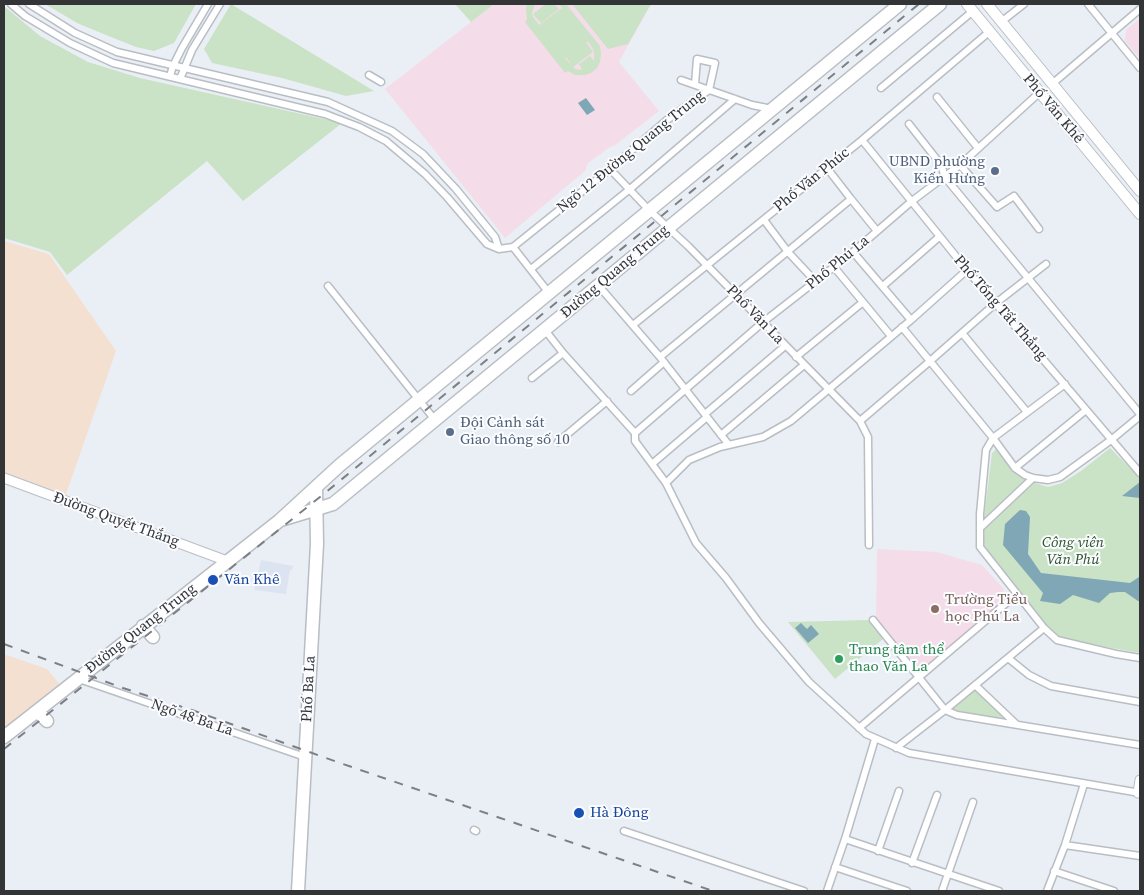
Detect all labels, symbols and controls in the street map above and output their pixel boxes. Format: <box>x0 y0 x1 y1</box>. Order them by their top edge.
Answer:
street label: Phố Văn Khê <box>1019 71 1087 147</box>
street label: Ngõ 12 Đường Quang Trung <box>554 87 708 217</box>
street label: Phố Văn Phúc <box>770 144 854 216</box>
place label: UBND phường Kiến Hưng <box>889 153 985 188</box>
marker: UBND phường Kiến Hưng <box>989 165 1001 177</box>
street label: Đường Quang Trung <box>557 221 673 323</box>
street label: Phố Phú La <box>803 232 873 294</box>
street label: Phố Tống Tất Thắng <box>950 252 1050 364</box>
street label: Phố Văn La <box>722 282 788 348</box>
place label: Đội Cảnh sát Giao thông số 10 <box>460 414 570 449</box>
marker: Đội Cảnh sát Giao thông số 10 <box>444 426 456 438</box>
street label: Đường Quyết Thắng <box>50 489 182 551</box>
park label: Công viên Văn Phú <box>1042 534 1104 569</box>
place label: Văn Khê <box>224 571 280 589</box>
marker: Văn Khê <box>206 573 220 587</box>
street label: Đường Quang Trung <box>82 580 200 678</box>
place label: Trường Tiểu học Phú La <box>945 591 1027 626</box>
marker: Trường Tiểu học Phú La <box>929 603 941 615</box>
place label: Trung tâm thể thao Văn La <box>849 641 944 676</box>
marker: Trung tâm thể thao Văn La <box>833 653 845 665</box>
street label: Phố Ba La <box>298 655 320 723</box>
street label: Ngõ 48 Ba La <box>149 696 235 740</box>
place label: Hà Đông <box>590 804 648 822</box>
marker: Hà Đông <box>572 806 586 820</box>

